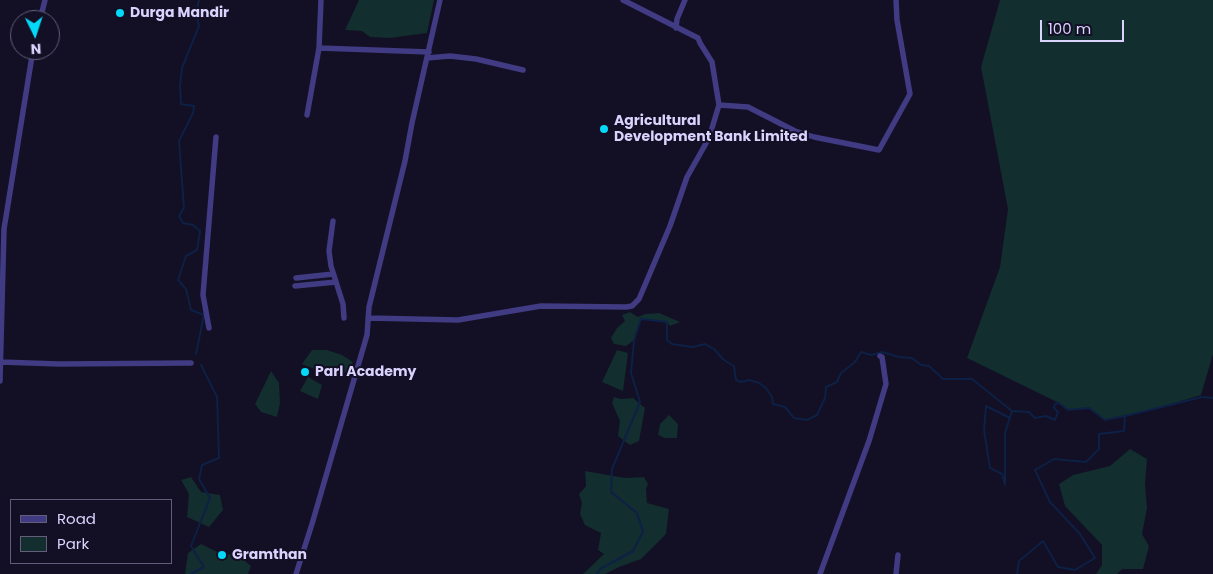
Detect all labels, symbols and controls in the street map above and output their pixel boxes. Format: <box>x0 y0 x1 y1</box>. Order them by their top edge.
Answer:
place label: Durga Mandir <box>130 5 229 21</box>
marker: Durga Mandir <box>114 7 126 19</box>
north arrow <box>10 10 60 60</box>
scale bar <box>1043 10 1127 42</box>
text: 100 m <box>1048 18 1091 39</box>
text: N <box>30 39 42 59</box>
place label: Agricultural Development Bank Limited <box>614 113 808 146</box>
marker: Agricultural Development Bank Limited <box>598 123 610 135</box>
place label: Parl Academy <box>315 364 416 380</box>
marker: Parl Academy <box>299 366 311 378</box>
legend <box>10 499 172 564</box>
text: Road <box>57 508 96 529</box>
text: Park <box>57 533 89 554</box>
place label: Gramthan <box>232 547 307 563</box>
marker: Gramthan <box>216 549 228 561</box>

